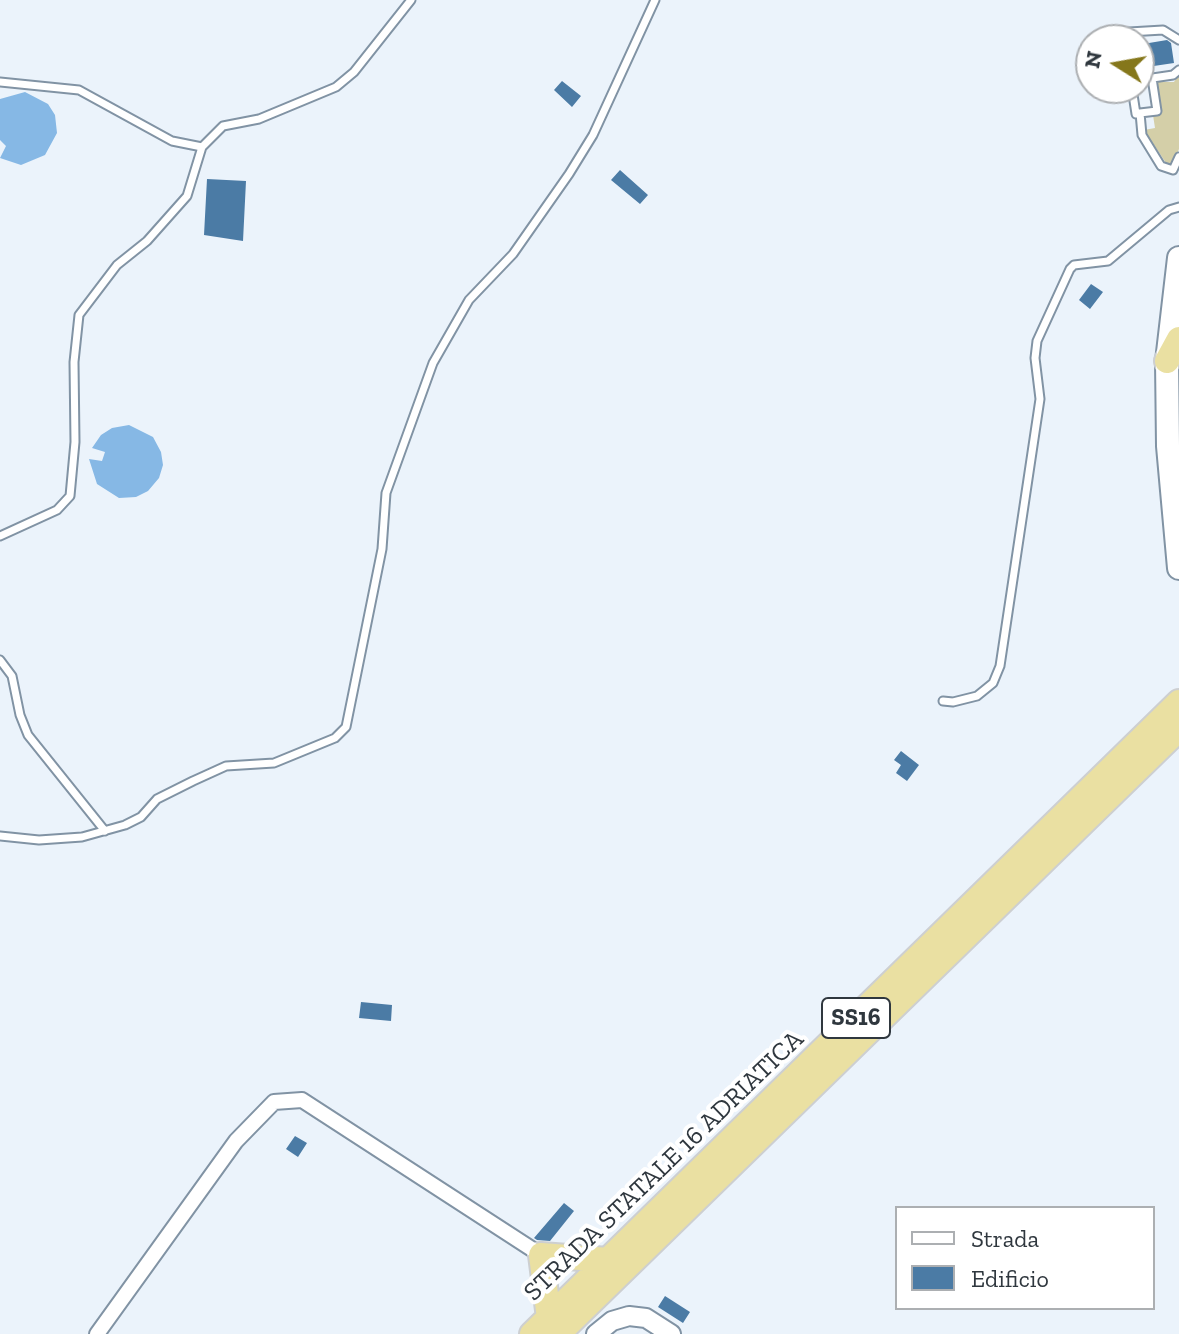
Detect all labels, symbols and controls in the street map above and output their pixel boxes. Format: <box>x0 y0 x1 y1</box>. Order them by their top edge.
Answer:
north arrow <box>1075 24 1155 104</box>
text: N <box>1078 49 1108 71</box>
road number: SS16 <box>822 998 890 1038</box>
street label: STRADA STATALE 16 ADRIATICA <box>518 1024 810 1308</box>
legend <box>895 1206 1155 1310</box>
text: Strada <box>971 1224 1039 1253</box>
text: Edificio <box>971 1264 1049 1293</box>

